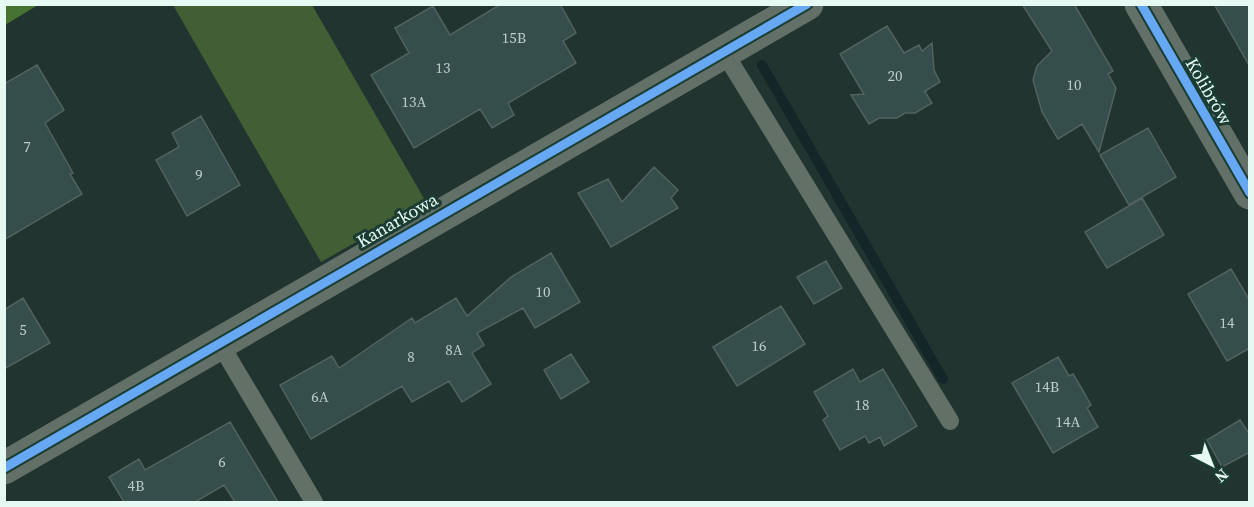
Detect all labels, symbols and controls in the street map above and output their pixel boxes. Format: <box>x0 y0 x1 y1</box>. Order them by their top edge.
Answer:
house number: 15B <box>502 27 526 48</box>
street label: Kolibrów <box>1180 53 1238 129</box>
house number: 13 <box>435 57 451 78</box>
house number: 20 <box>887 65 903 86</box>
house number: 10 <box>1066 74 1082 95</box>
house number: 13A <box>402 91 427 112</box>
house number: 7 <box>23 136 31 157</box>
house number: 9 <box>195 164 203 185</box>
street label: Kanarkowa <box>352 186 443 253</box>
house number: 10 <box>535 281 551 302</box>
house number: 14 <box>1219 312 1235 333</box>
house number: 5 <box>19 319 27 340</box>
house number: 16 <box>751 335 767 356</box>
house number: 8A <box>445 339 463 360</box>
house number: 8 <box>407 346 415 367</box>
house number: 14B <box>1035 376 1059 397</box>
house number: 6A <box>311 386 329 407</box>
house number: 18 <box>854 394 870 415</box>
house number: 14A <box>1056 411 1081 432</box>
north arrow <box>1182 435 1242 495</box>
house number: 6 <box>218 451 226 472</box>
text: N <box>1210 464 1234 488</box>
house number: 4B <box>128 475 144 496</box>

